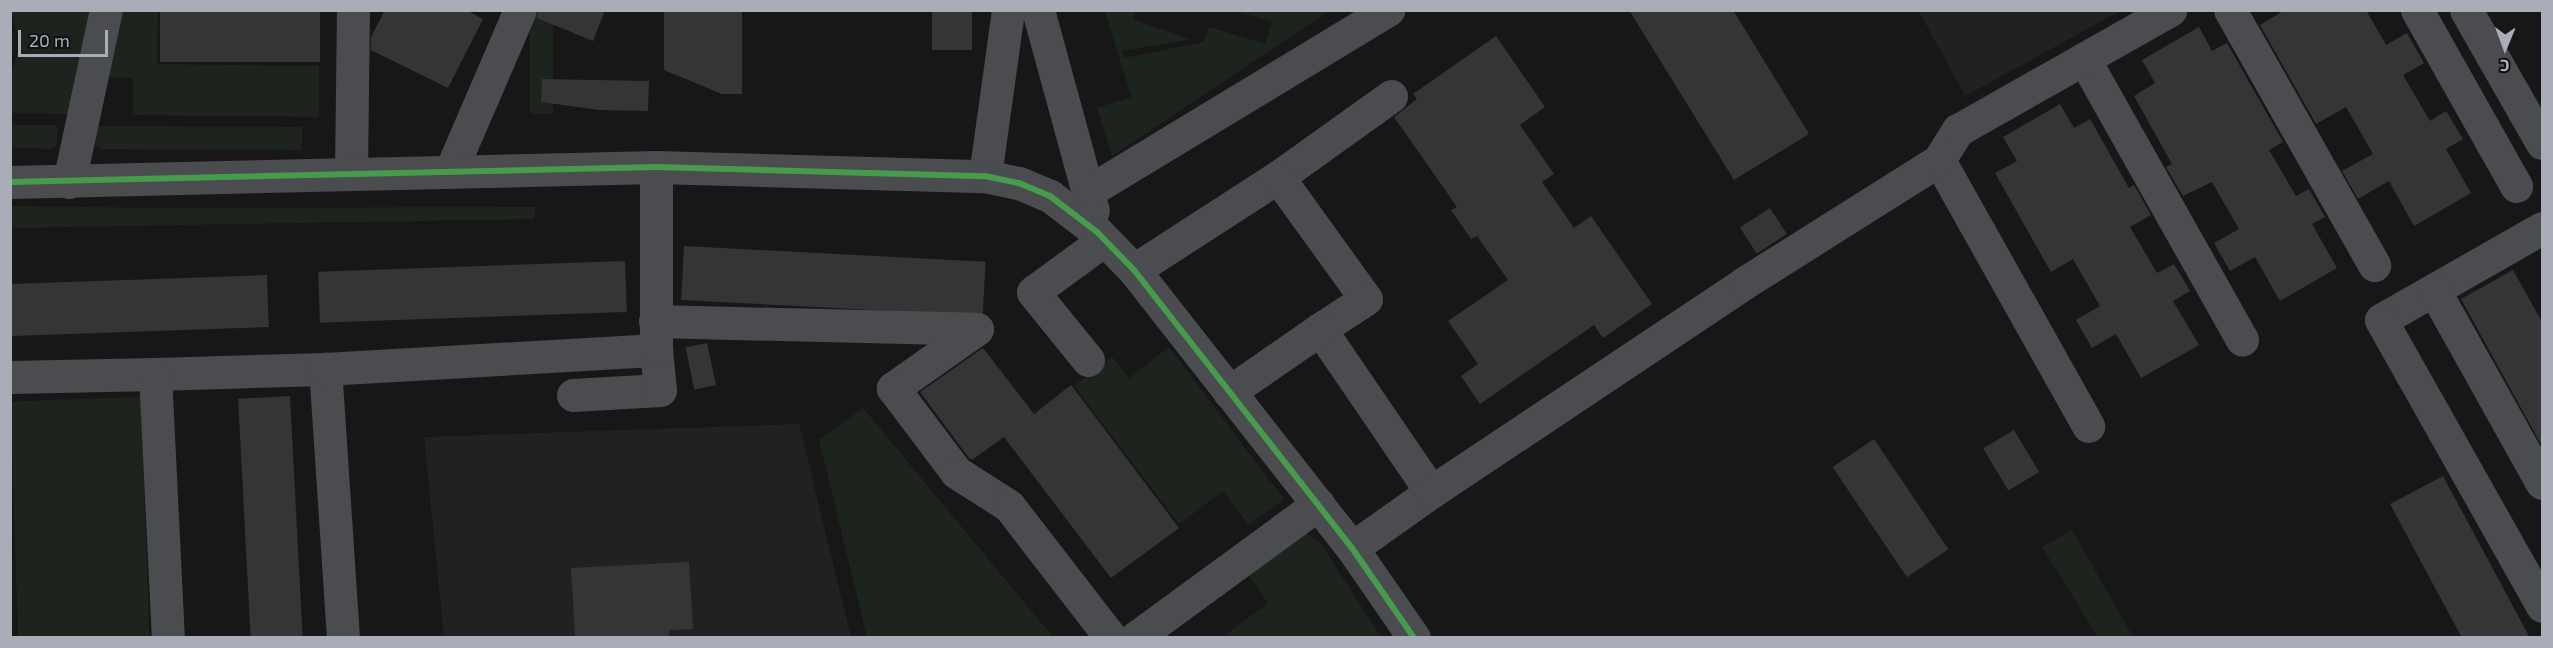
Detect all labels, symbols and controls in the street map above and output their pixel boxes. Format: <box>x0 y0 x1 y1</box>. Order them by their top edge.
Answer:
scale bar <box>21 18 111 56</box>
north arrow <box>2475 18 2535 78</box>
text: 20 m <box>29 29 70 51</box>
text: С <box>2500 57 2510 76</box>

